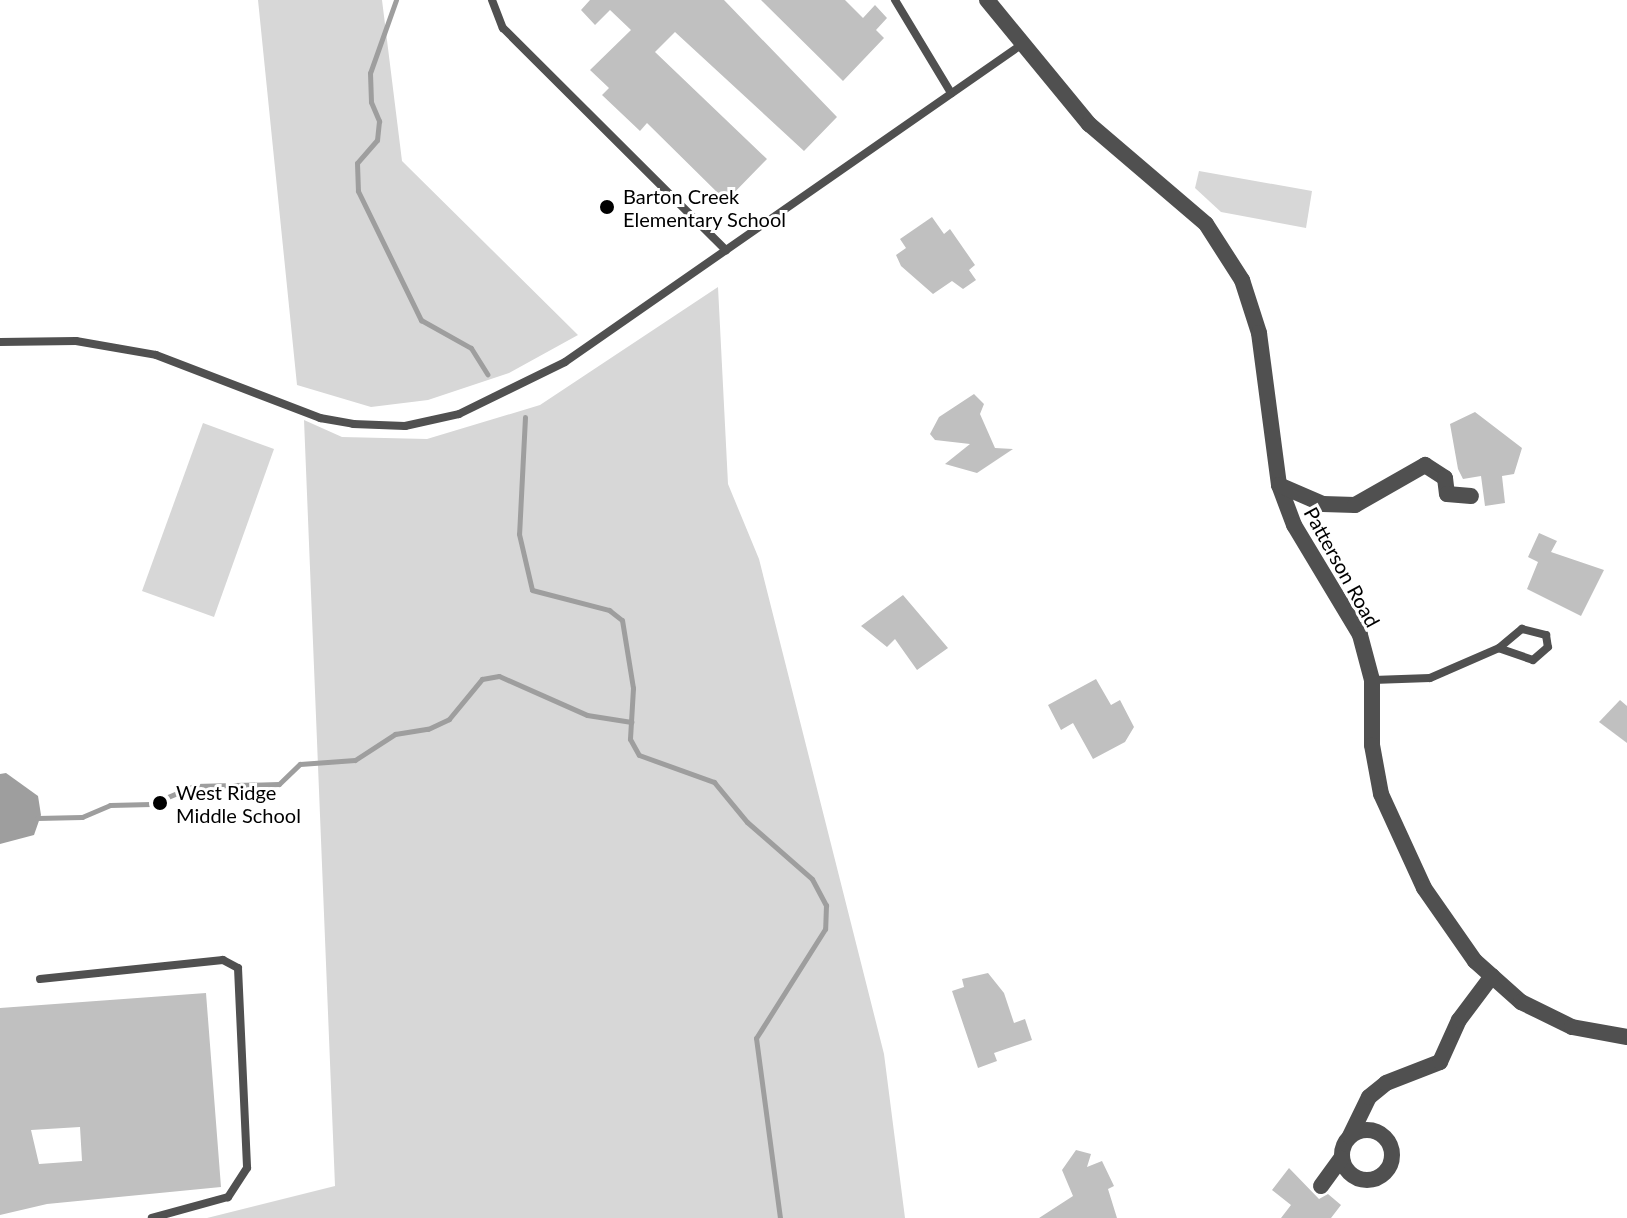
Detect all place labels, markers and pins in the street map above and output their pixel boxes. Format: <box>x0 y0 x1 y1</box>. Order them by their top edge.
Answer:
place label: Barton Creek Elementary School <box>623 184 786 231</box>
marker: Barton Creek Elementary School <box>598 198 616 216</box>
place label: West Ridge Middle School <box>176 780 301 827</box>
marker: West Ridge Middle School <box>151 794 169 812</box>

